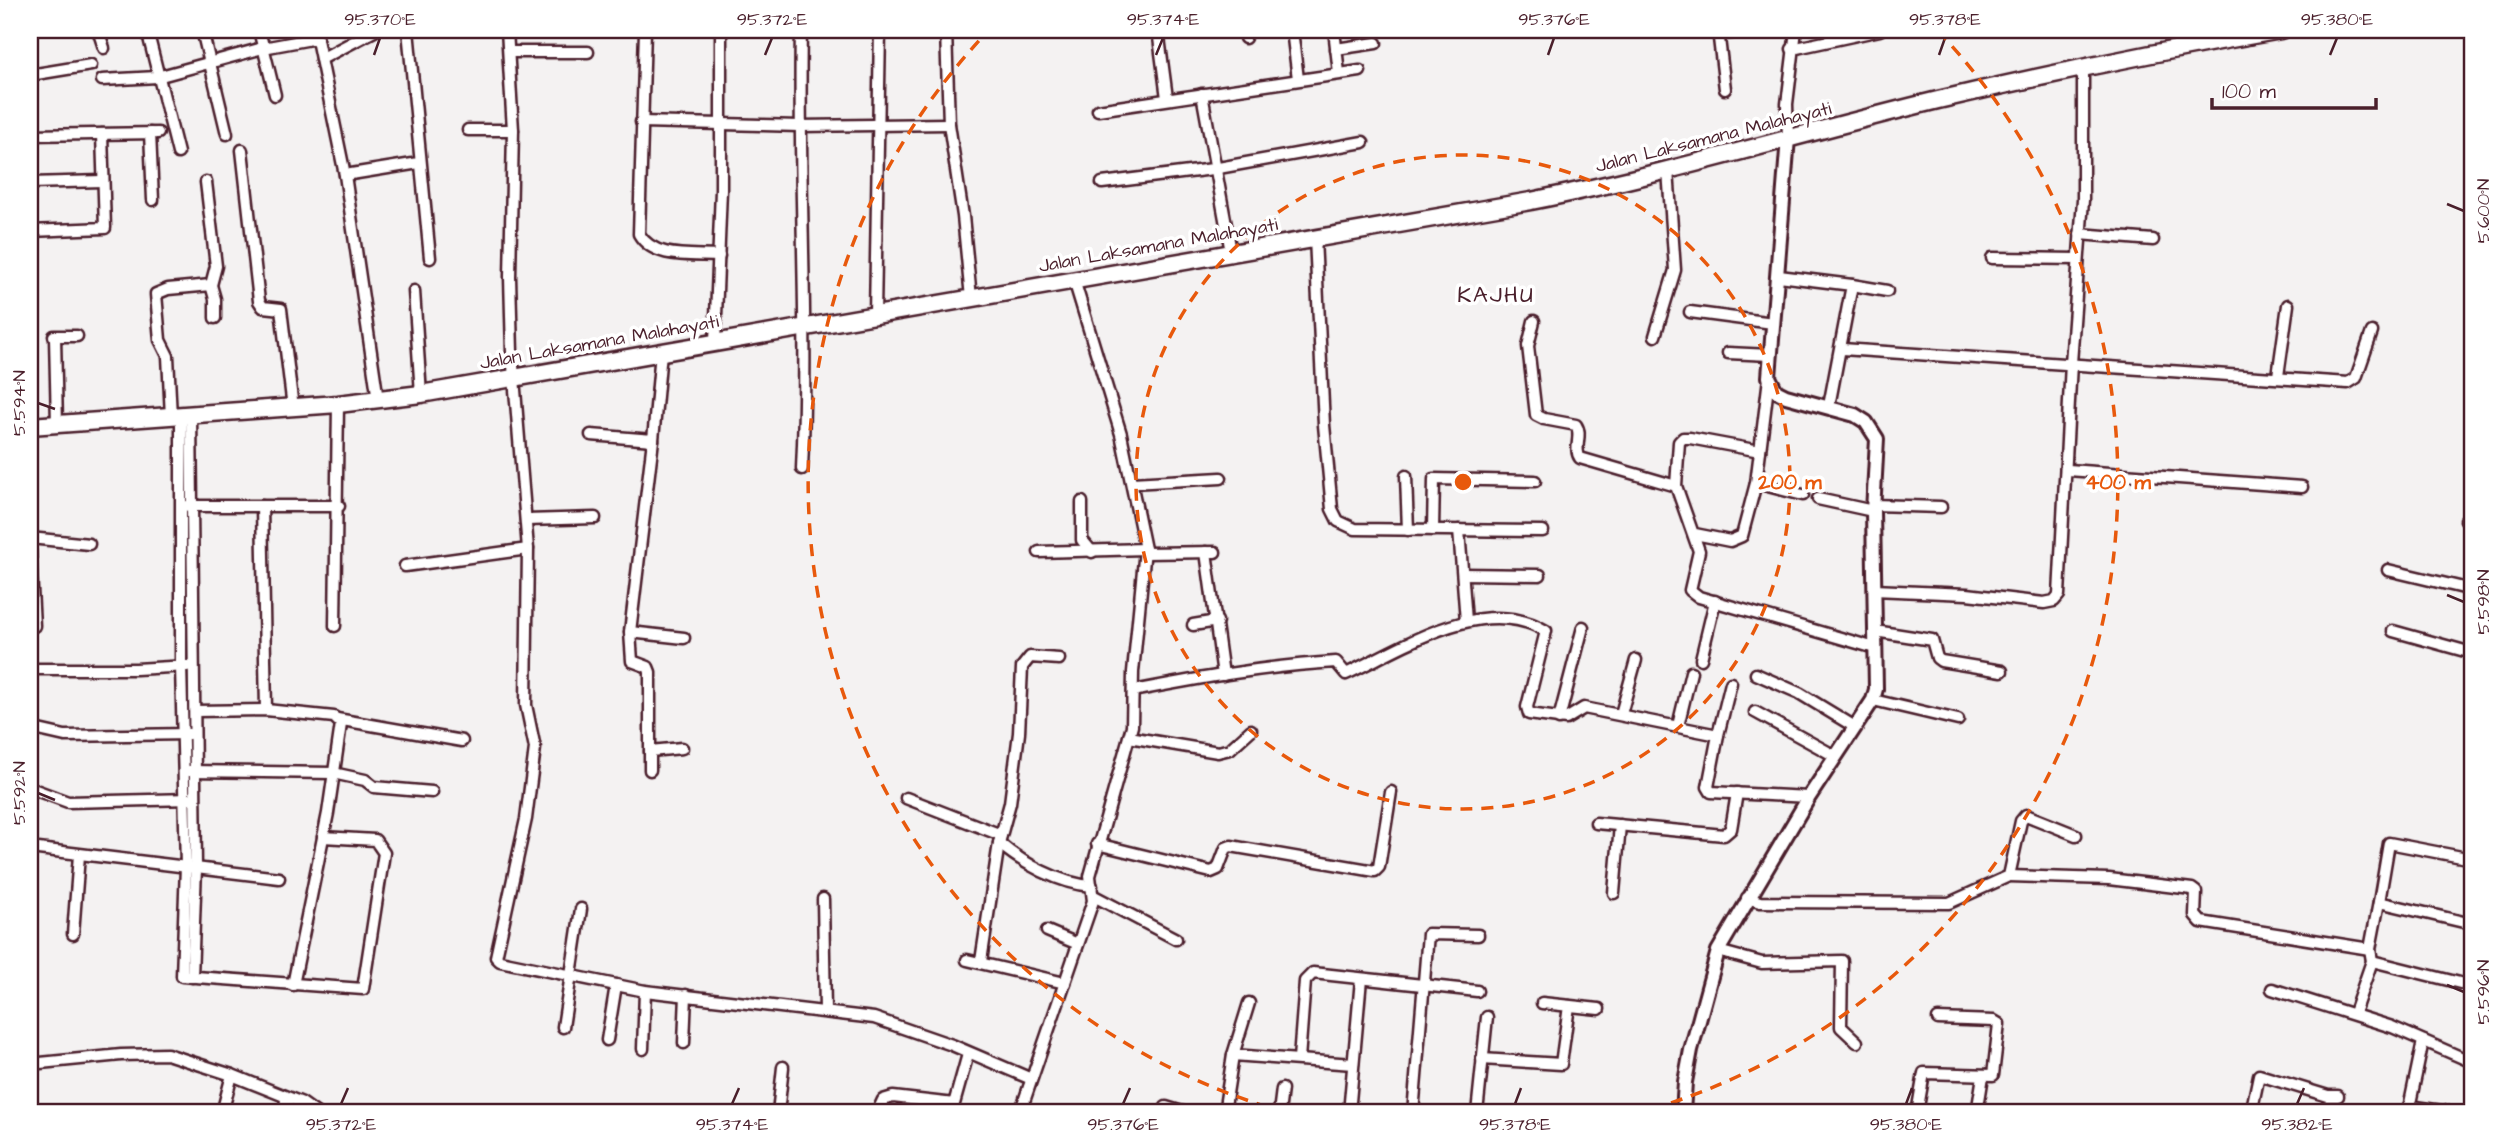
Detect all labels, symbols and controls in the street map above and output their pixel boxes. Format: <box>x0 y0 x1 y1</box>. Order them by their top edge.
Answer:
text: 95.370°E <box>344 7 416 32</box>
text: 95.372°E <box>737 7 808 32</box>
text: 95.374°E <box>1127 7 1200 32</box>
text: 95.376°E <box>1518 7 1590 32</box>
text: 95.378°E <box>1909 7 1981 32</box>
text: 95.380°E <box>2301 7 2374 32</box>
scale bar <box>2212 66 2376 110</box>
text: 100 m <box>2222 77 2277 106</box>
street label: Jalan Laksamana Malahayati <box>1593 95 1834 181</box>
text: 5.600°N <box>2471 179 2496 243</box>
street label: Jalan Laksamana Malahayati <box>1037 211 1280 281</box>
district label: KAJHU <box>1457 279 1535 311</box>
street label: Jalan Laksamana Malahayati <box>478 308 721 378</box>
text: 5.594°N <box>7 370 32 436</box>
text: 200 m <box>1757 468 1822 497</box>
text: 400 m <box>2085 468 2151 497</box>
centre of rings <box>1451 470 1475 494</box>
text: 5.598°N <box>2471 569 2496 635</box>
text: 5.592°N <box>7 761 32 825</box>
text: 5.596°N <box>2471 960 2496 1024</box>
text: 95.372°E <box>306 1112 377 1137</box>
text: 95.374°E <box>696 1112 769 1137</box>
text: 95.376°E <box>1087 1112 1159 1137</box>
text: 95.378°E <box>1479 1112 1551 1137</box>
text: 95.380°E <box>1870 1112 1943 1137</box>
text: 95.382°E <box>2261 1112 2333 1137</box>

